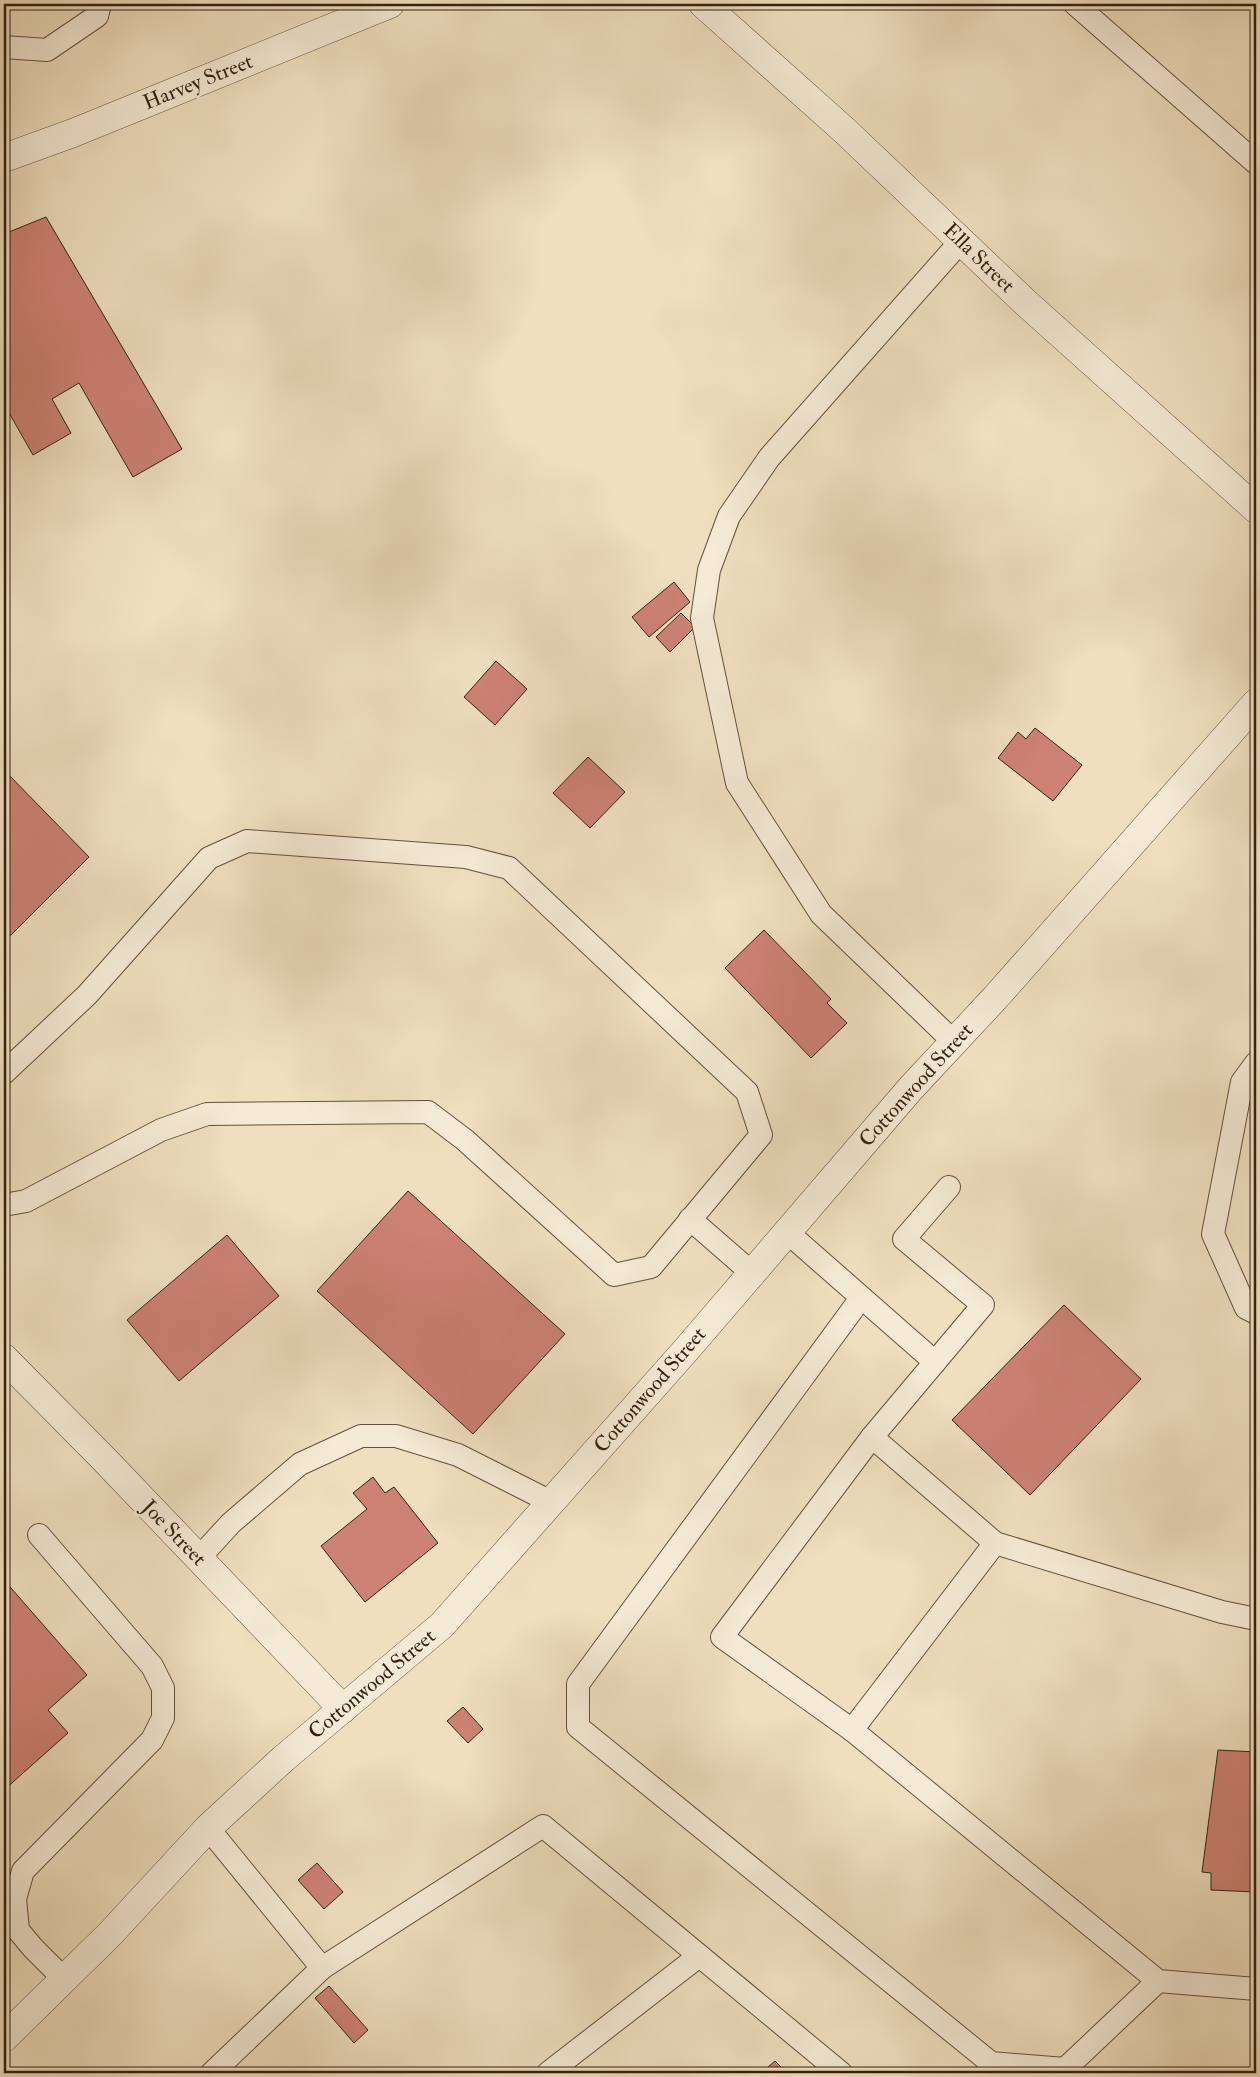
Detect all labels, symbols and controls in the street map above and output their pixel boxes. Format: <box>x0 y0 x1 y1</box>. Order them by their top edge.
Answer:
street label: Harvey Street <box>139 48 257 116</box>
street label: Ella Street <box>937 217 1021 299</box>
street label: Cottonwood Street <box>853 1017 979 1153</box>
street label: Cottonwood Street <box>588 1321 712 1459</box>
street label: Joe Street <box>135 1493 212 1572</box>
street label: Cottonwood Street <box>303 1623 441 1745</box>

